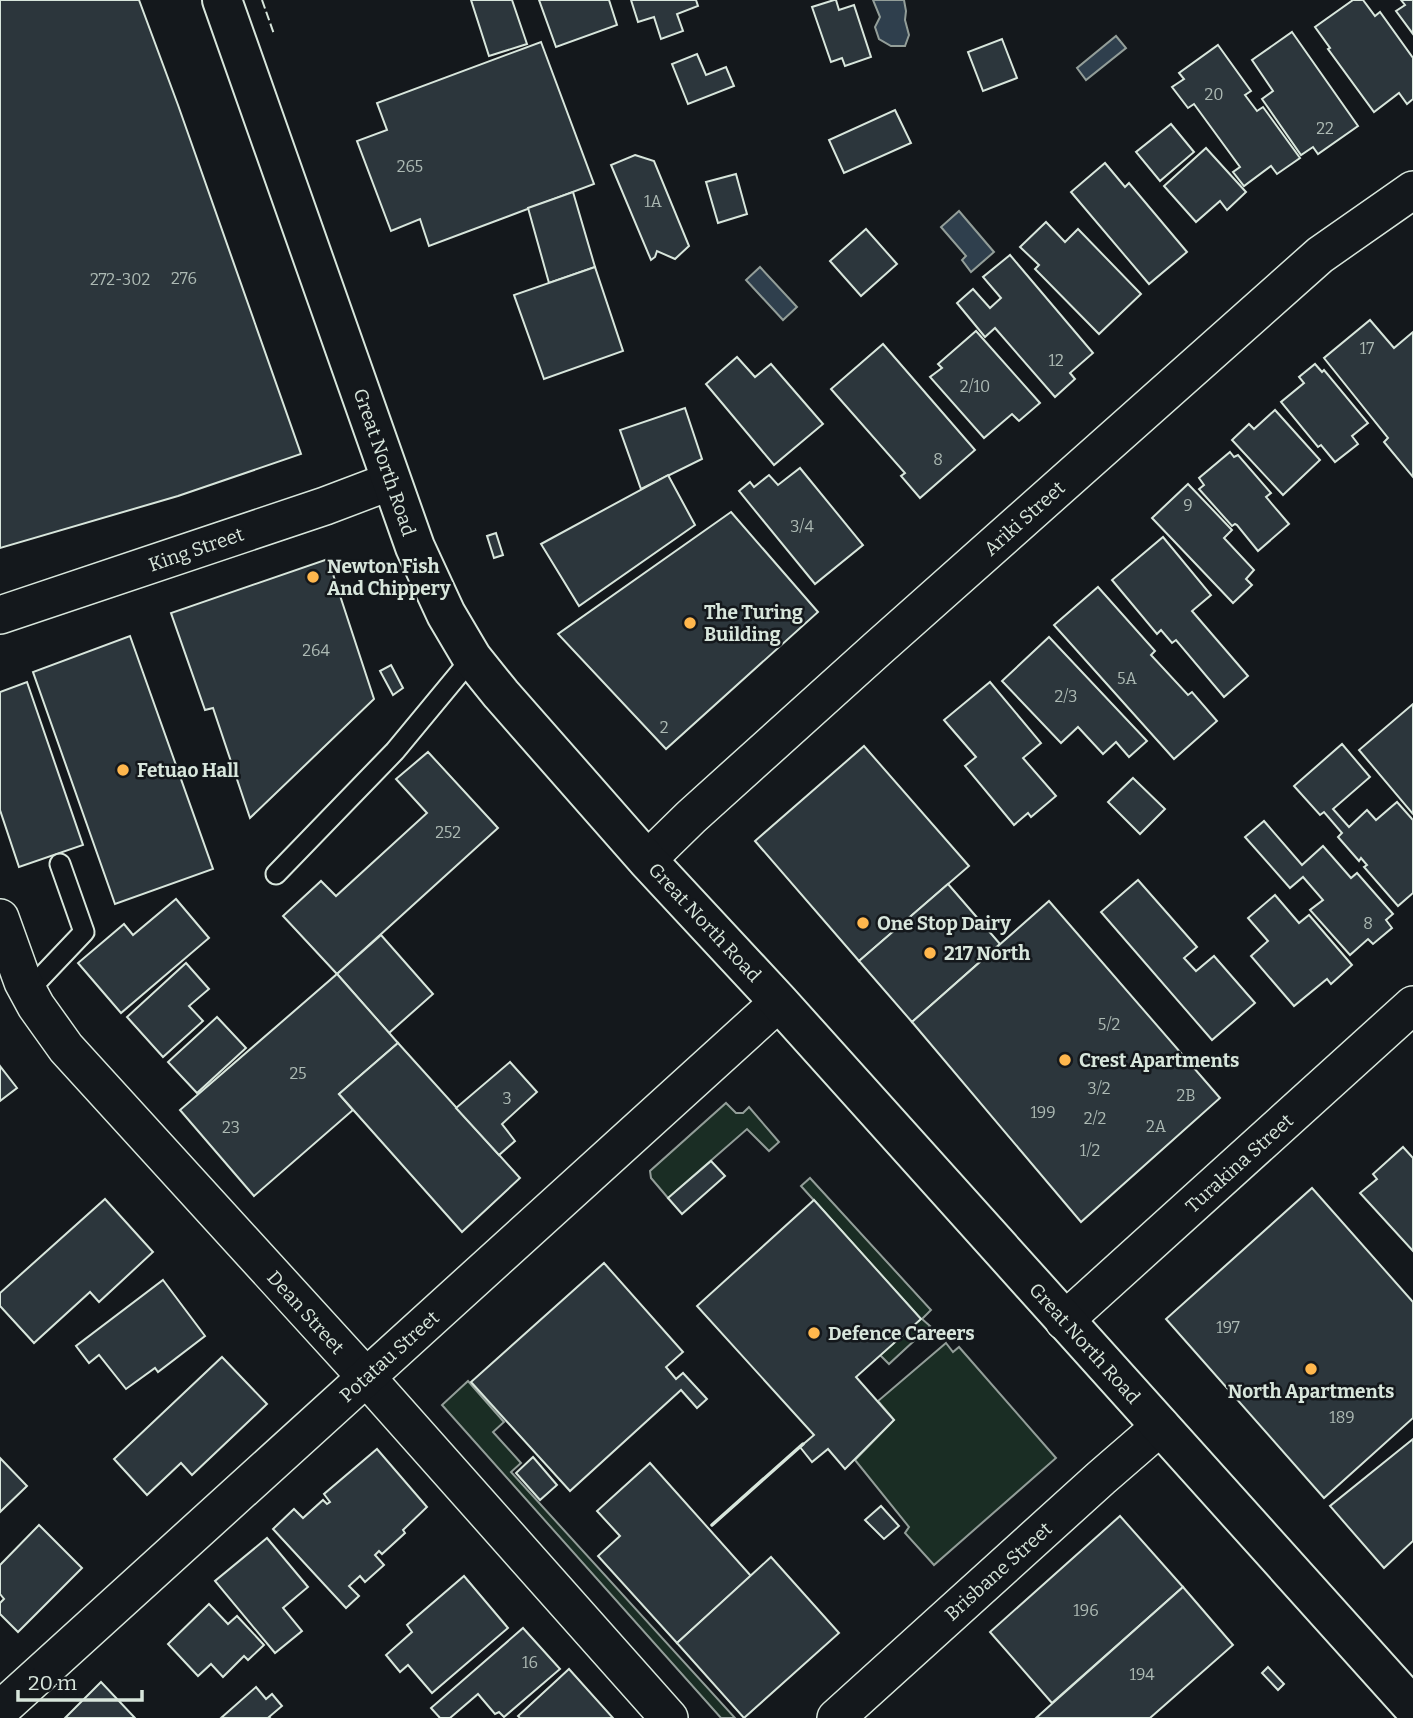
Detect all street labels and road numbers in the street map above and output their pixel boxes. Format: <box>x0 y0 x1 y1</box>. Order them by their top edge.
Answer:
street label: Great North Road <box>349 385 421 539</box>
street label: Ariki Street <box>979 476 1069 561</box>
street label: King Street <box>146 522 247 576</box>
street label: Great North Road <box>644 858 766 987</box>
street label: Turakina Street <box>1181 1109 1298 1218</box>
street label: Dean Street <box>262 1266 349 1359</box>
street label: Great North Road <box>1024 1278 1145 1408</box>
street label: Potatau Street <box>335 1306 444 1407</box>
street label: Brisbane Street <box>940 1517 1057 1625</box>

